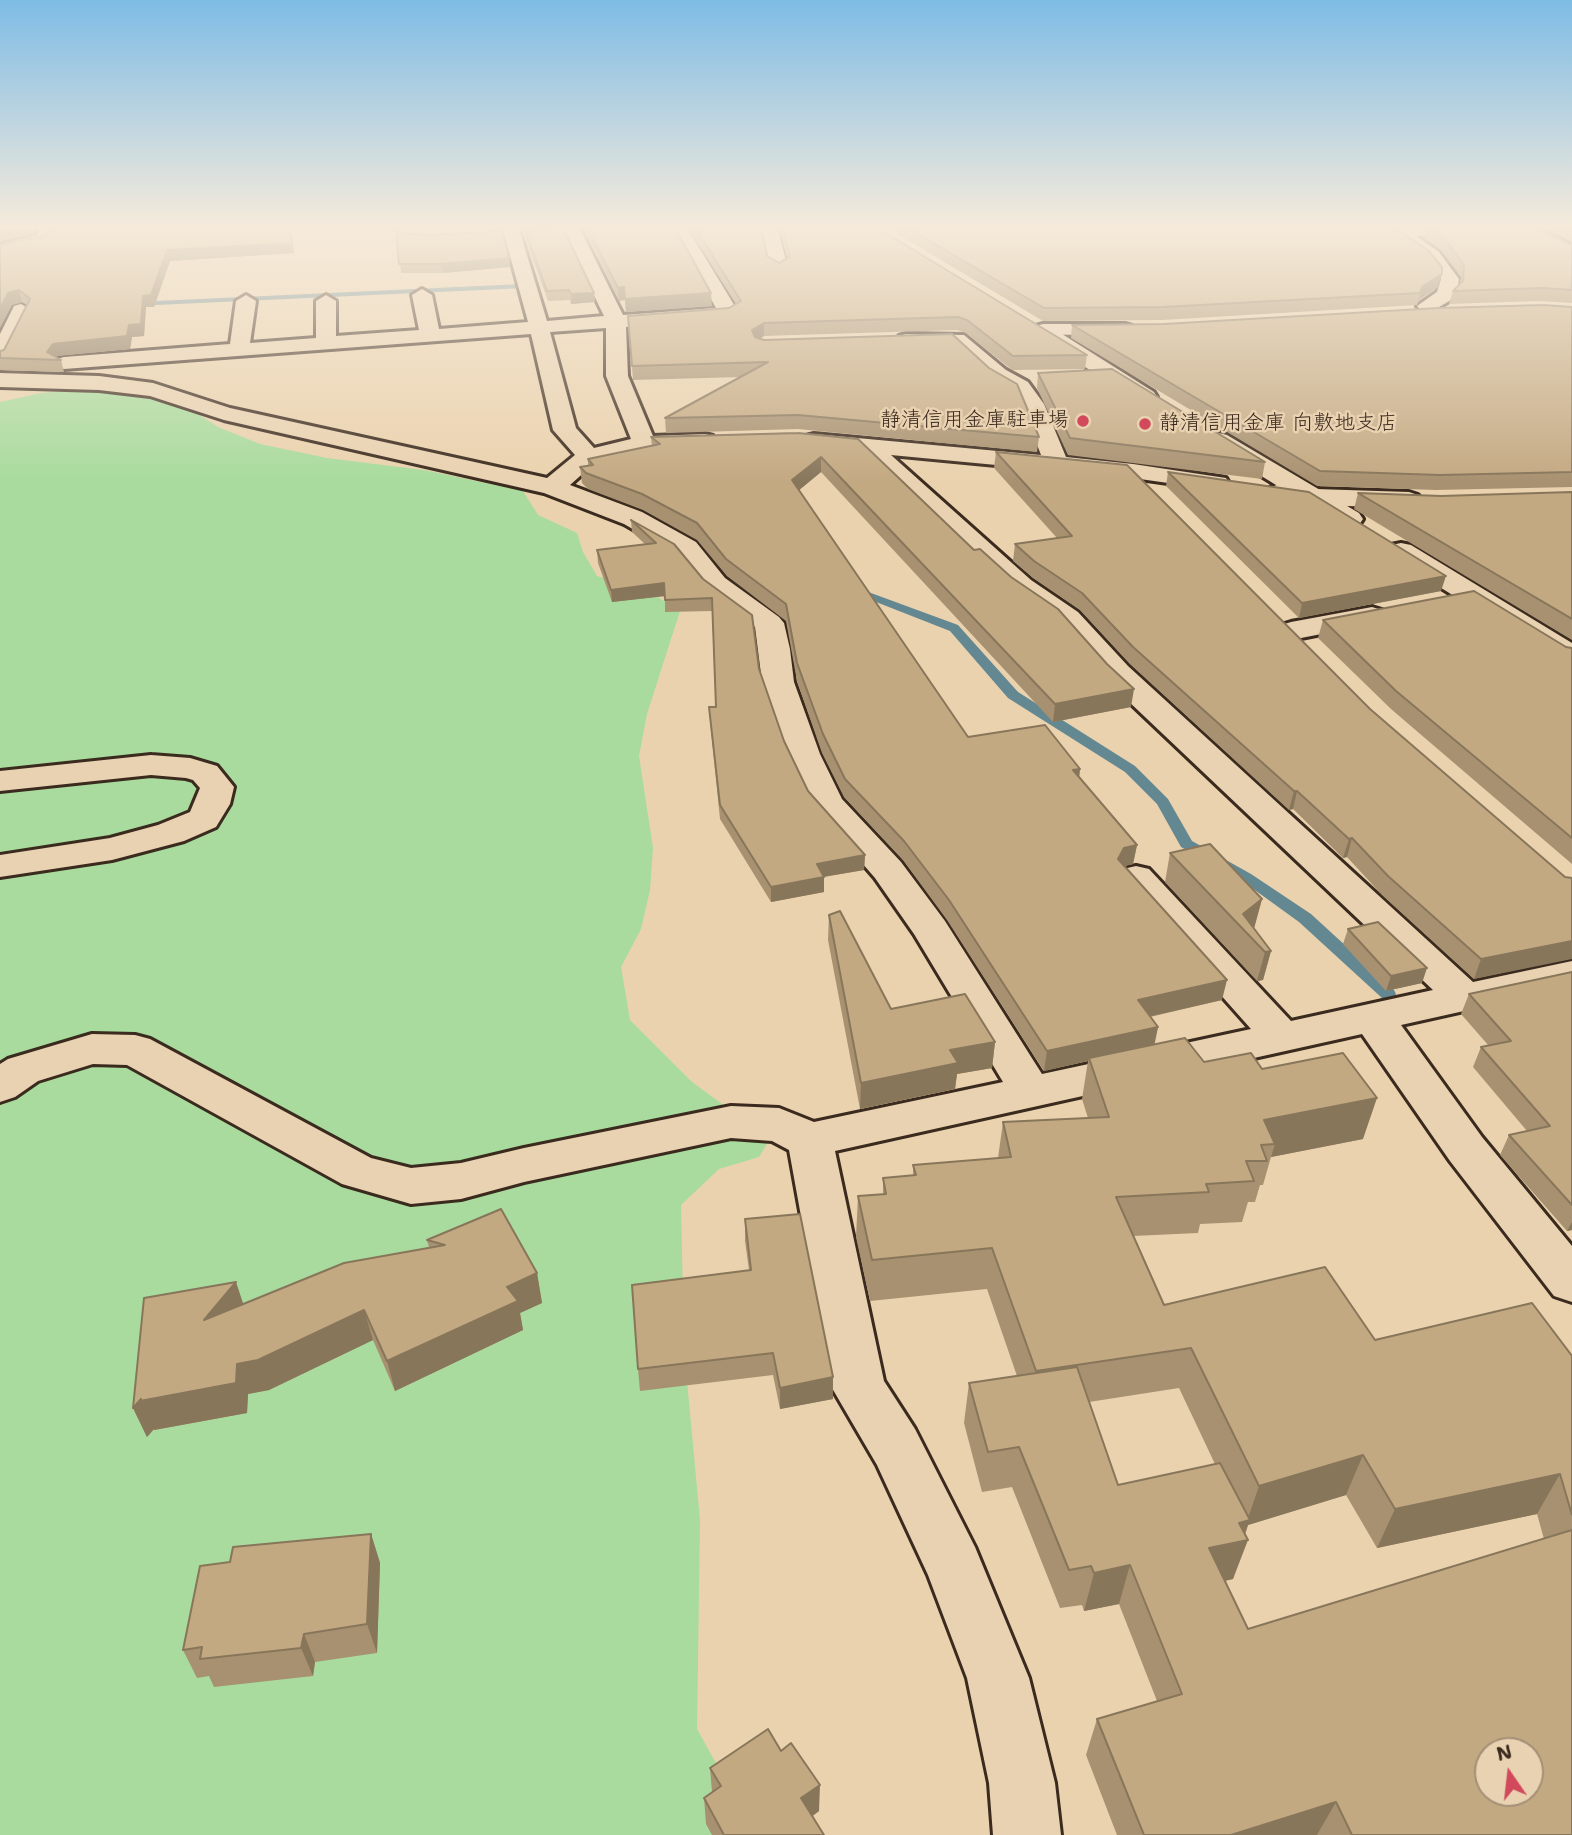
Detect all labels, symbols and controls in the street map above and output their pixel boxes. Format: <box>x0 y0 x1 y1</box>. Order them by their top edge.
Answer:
place label: 静清信用金庫駐車場 <box>880 408 1069 434</box>
place label: 静清信用金庫 向敷地支店 <box>1159 411 1397 437</box>
marker: 静清信用金庫駐車場 <box>1075 413 1091 429</box>
marker: 静清信用金庫 向敷地支店 <box>1137 416 1153 432</box>
north arrow <box>1474 1737 1544 1807</box>
text: N <box>1494 1739 1515 1767</box>

